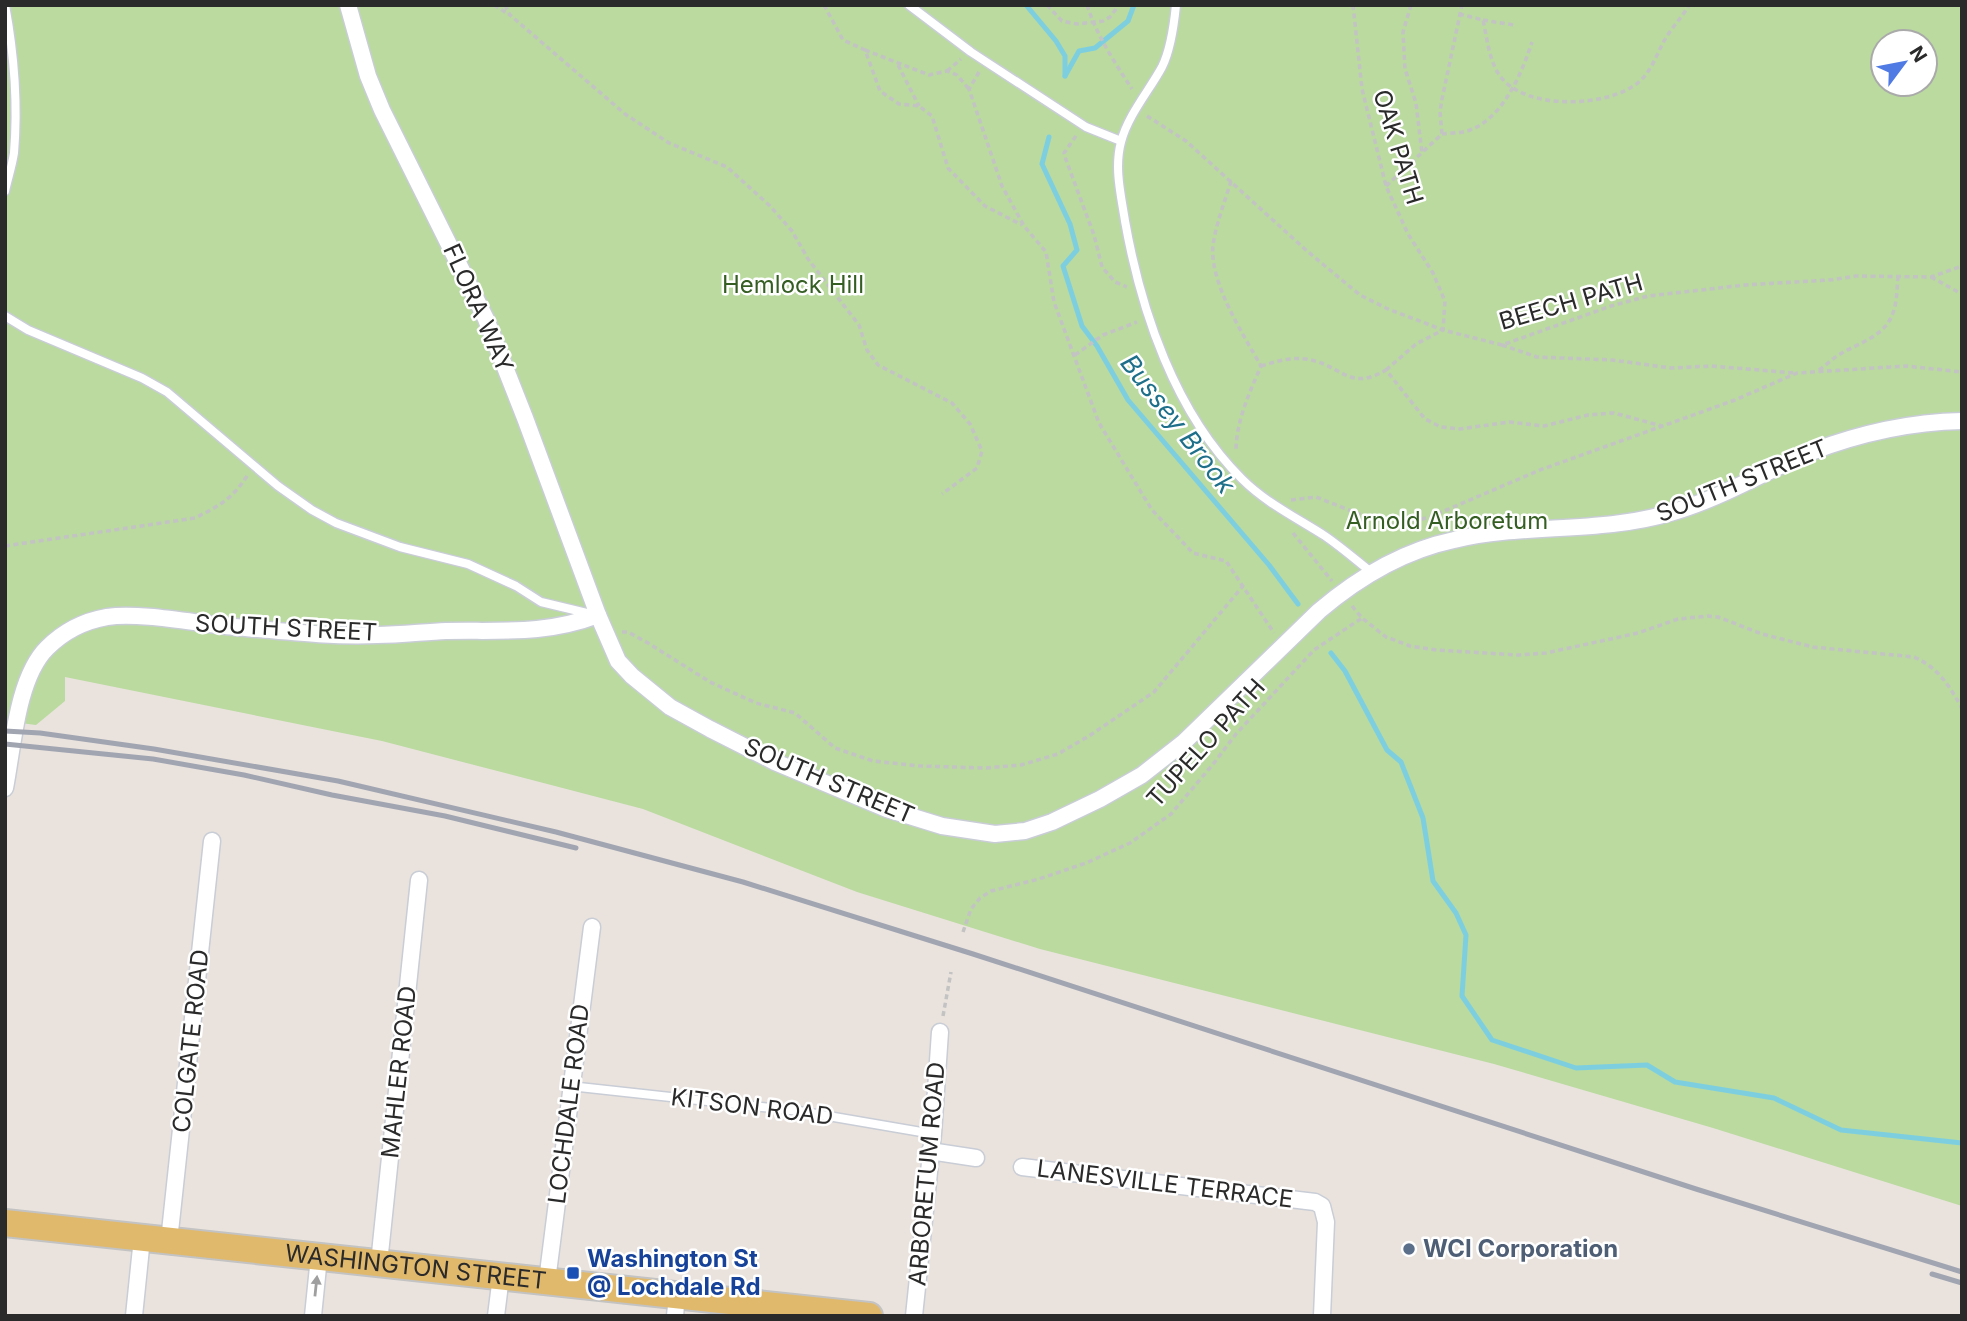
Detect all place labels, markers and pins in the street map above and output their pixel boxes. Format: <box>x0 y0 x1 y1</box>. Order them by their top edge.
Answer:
place label: WCI Corporation <box>1423 1234 1618 1263</box>
marker: WCI Corporation <box>1401 1241 1417 1257</box>
place label: Washington St @ Lochdale Rd <box>587 1244 761 1301</box>
marker: Washington St @ Lochdale Rd <box>565 1265 581 1281</box>

